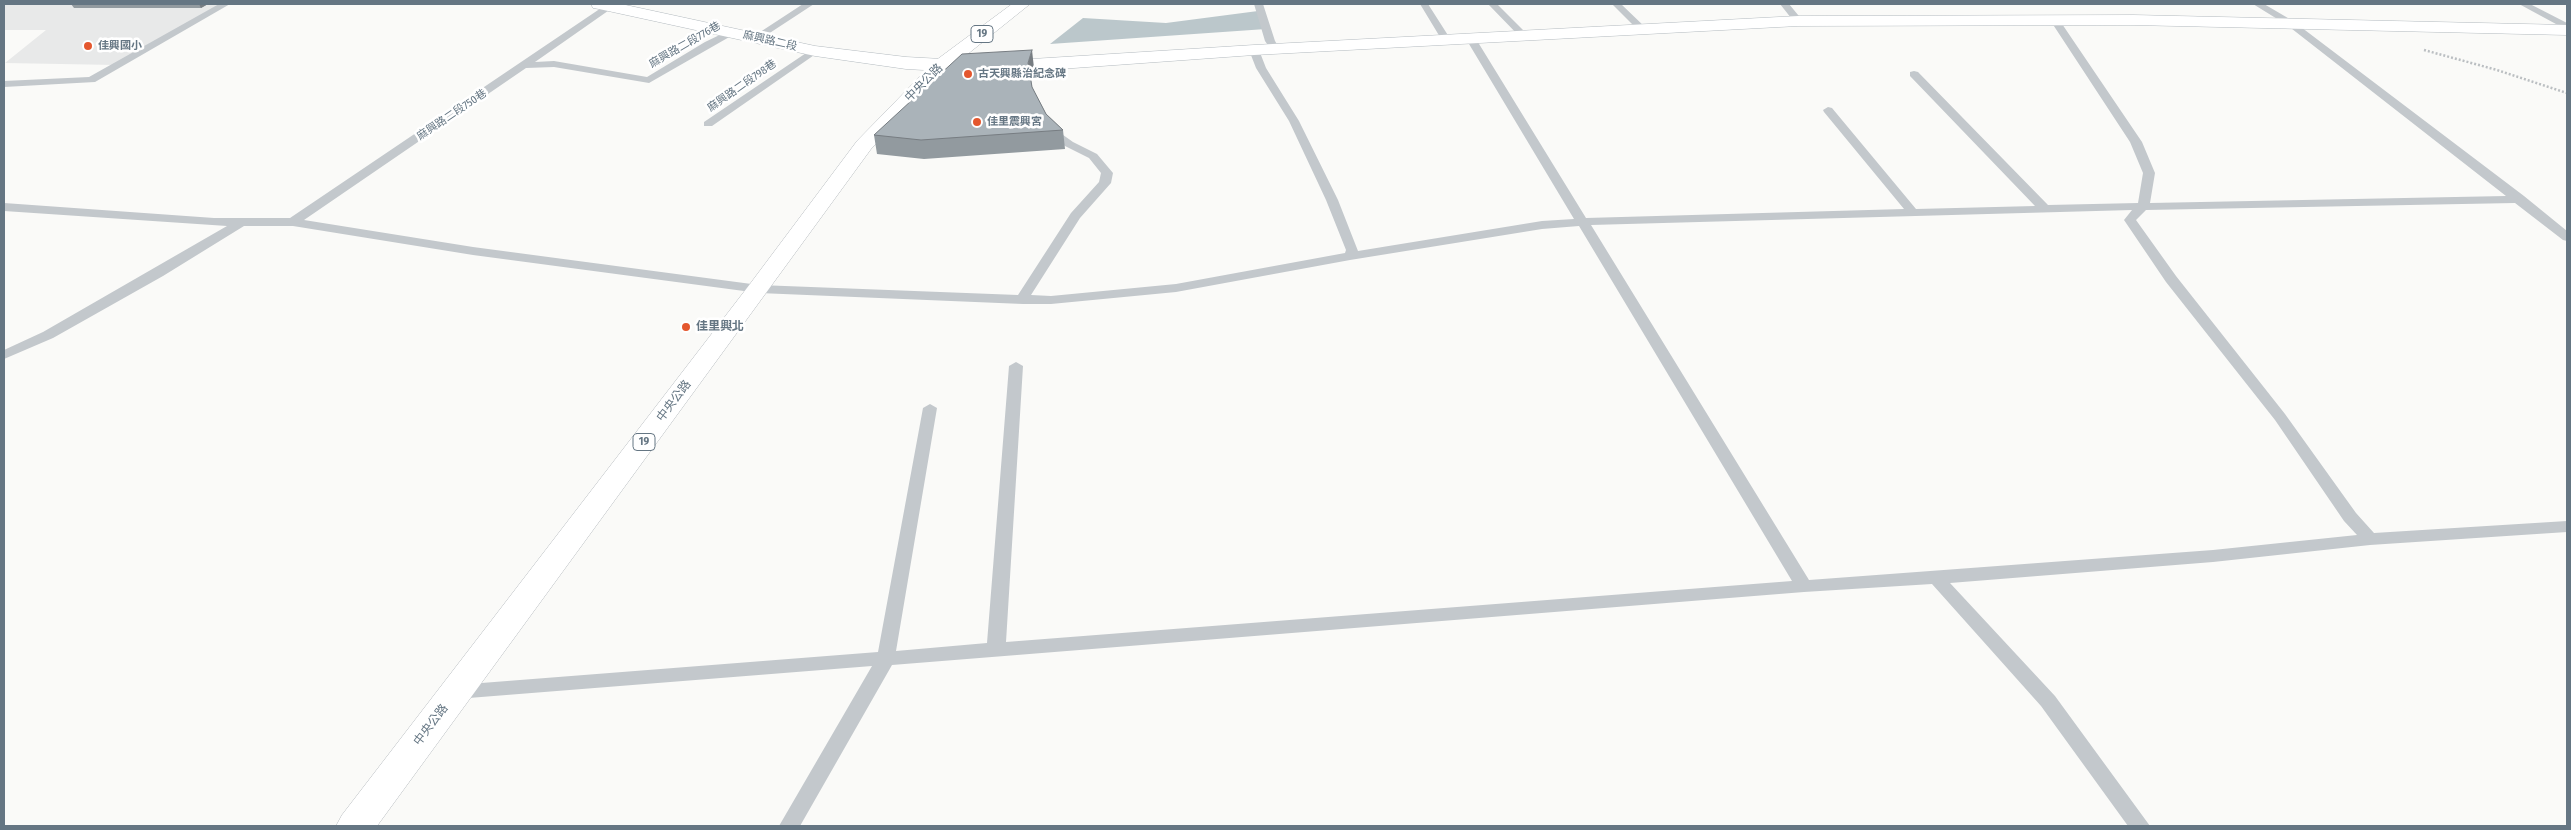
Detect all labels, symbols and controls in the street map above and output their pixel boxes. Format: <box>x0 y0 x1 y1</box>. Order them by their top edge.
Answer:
street label: 麻興路二段776巷 <box>647 19 723 71</box>
road number: 19 <box>971 26 993 42</box>
street label: 麻興路二段 <box>742 28 798 54</box>
place label: 佳興國小 <box>98 39 142 53</box>
marker: 佳興國小 <box>82 40 94 52</box>
street label: 麻興路二段798巷 <box>705 57 779 115</box>
street label: 中央公路 <box>902 61 946 105</box>
place label: 古天興縣治紀念碑 <box>978 67 1066 81</box>
marker: 古天興縣治紀念碑 <box>962 68 974 80</box>
street label: 麻興路二段750巷 <box>415 87 489 143</box>
place label: 佳里震興宮 <box>987 115 1042 129</box>
marker: 佳里震興宮 <box>971 116 983 128</box>
place label: 佳里興北 <box>696 320 744 334</box>
marker: 佳里興北 <box>680 321 692 333</box>
street label: 中央公路 <box>654 377 694 425</box>
road number: 19 <box>633 434 655 451</box>
street label: 中央公路 <box>411 701 451 749</box>

